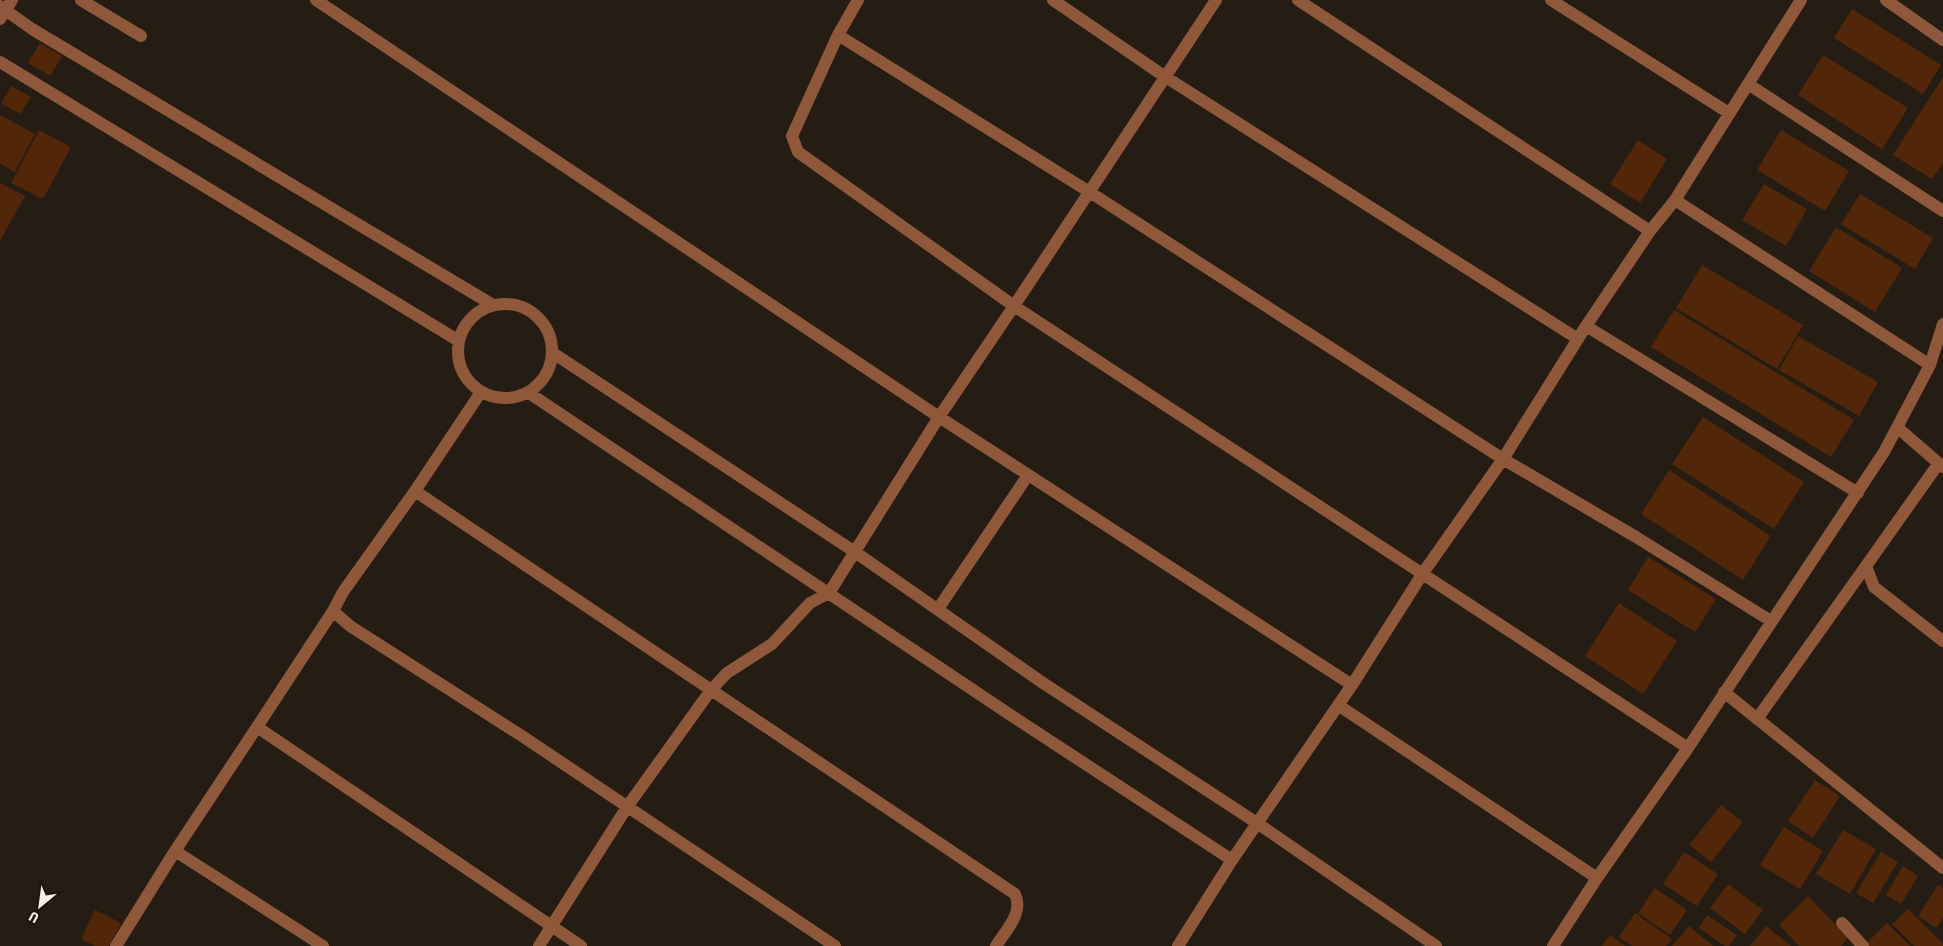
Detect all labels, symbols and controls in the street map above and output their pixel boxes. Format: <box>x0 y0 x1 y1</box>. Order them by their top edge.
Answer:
north arrow <box>15 881 65 931</box>
text: U <box>26 908 41 926</box>

